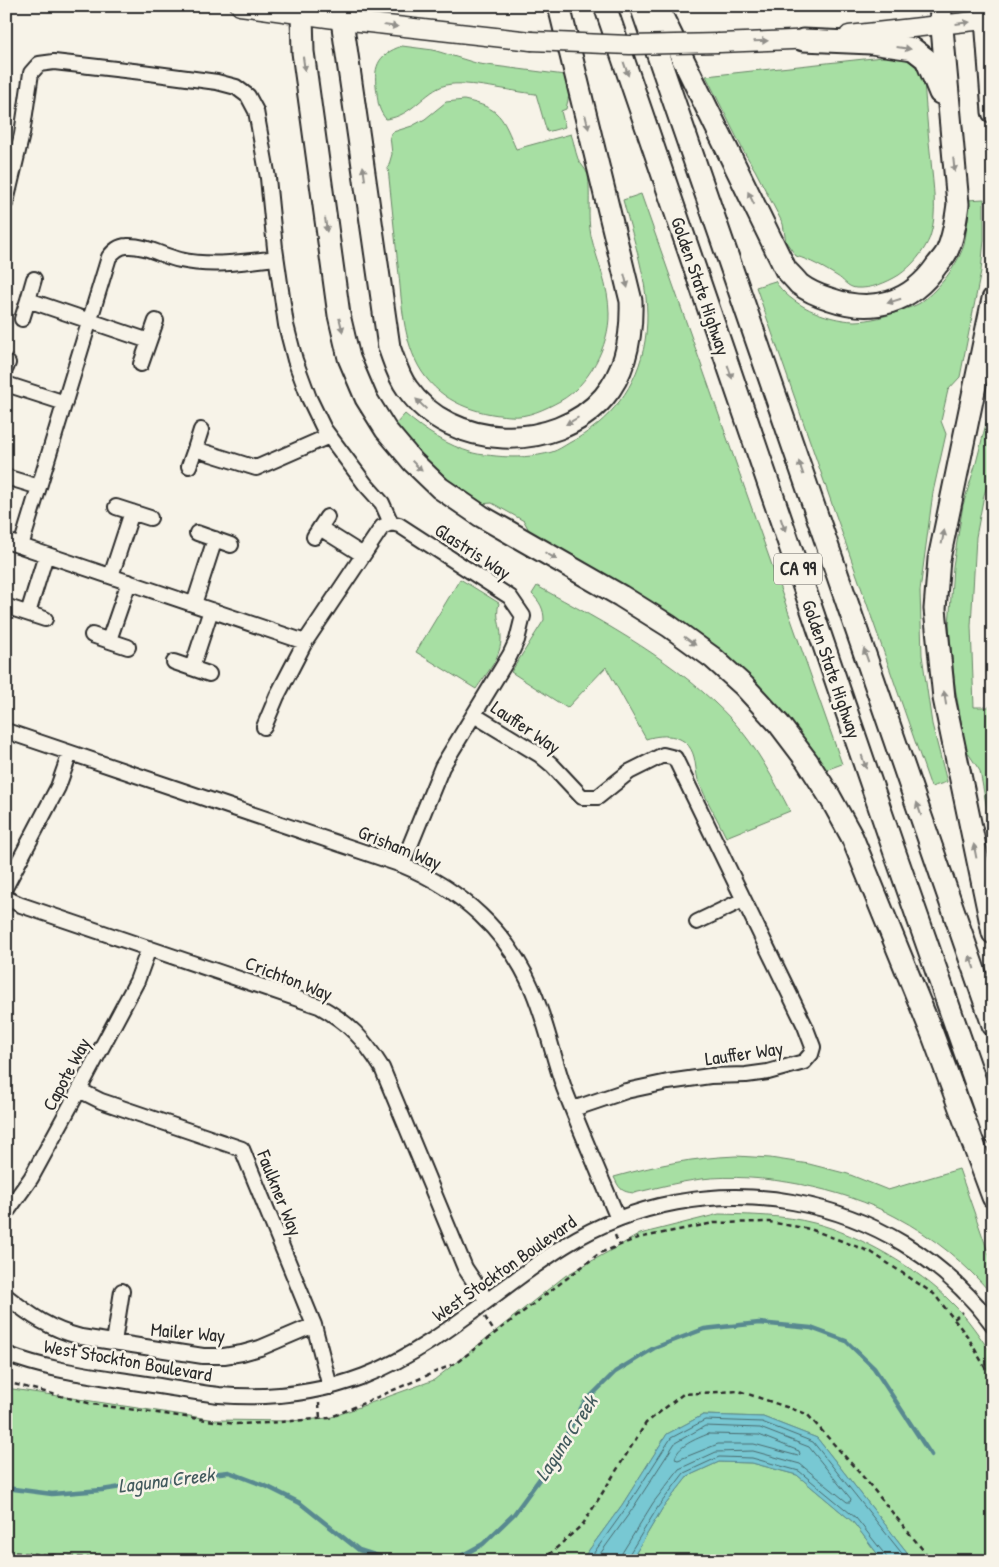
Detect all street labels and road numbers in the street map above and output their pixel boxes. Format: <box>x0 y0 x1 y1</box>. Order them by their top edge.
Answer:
street label: Golden State Highway <box>665 213 737 359</box>
street label: Glastris Way <box>430 517 516 585</box>
road number: CA 99 <box>774 554 822 584</box>
street label: Golden State Highway <box>796 596 868 742</box>
street label: Lauffer Way <box>486 694 566 760</box>
street label: Grisham Way <box>354 818 446 876</box>
street label: Crichton Way <box>242 949 336 1007</box>
street label: Capote Way <box>36 1033 96 1115</box>
street label: Lauffer Way <box>703 1035 785 1071</box>
street label: Faulkner Way <box>251 1145 309 1240</box>
street label: West Stockton Boulevard <box>427 1208 582 1327</box>
street label: Mailer Way <box>150 1316 226 1348</box>
street label: West Stockton Boulevard <box>42 1332 215 1388</box>

